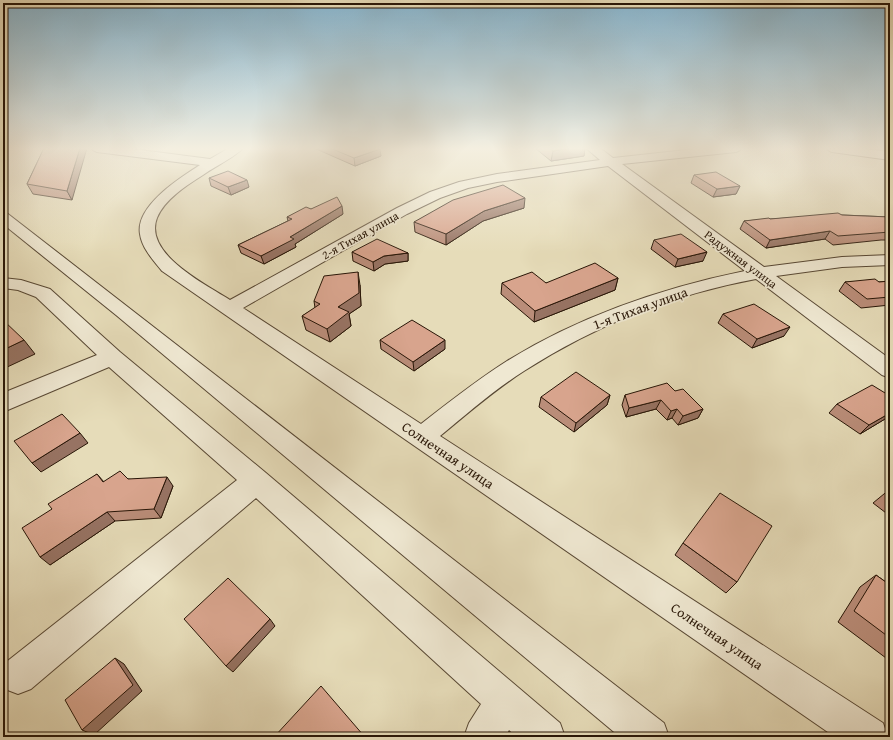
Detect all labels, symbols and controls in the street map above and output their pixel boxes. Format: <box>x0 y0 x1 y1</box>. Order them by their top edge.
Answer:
street label: 2-я Тихая улица <box>319 207 402 263</box>
street label: Радужная улица <box>701 226 781 292</box>
street label: 1-я Тихая улица <box>590 281 691 334</box>
street label: Солнечная улица <box>398 417 498 494</box>
street label: Солнечная улица <box>667 598 767 675</box>

